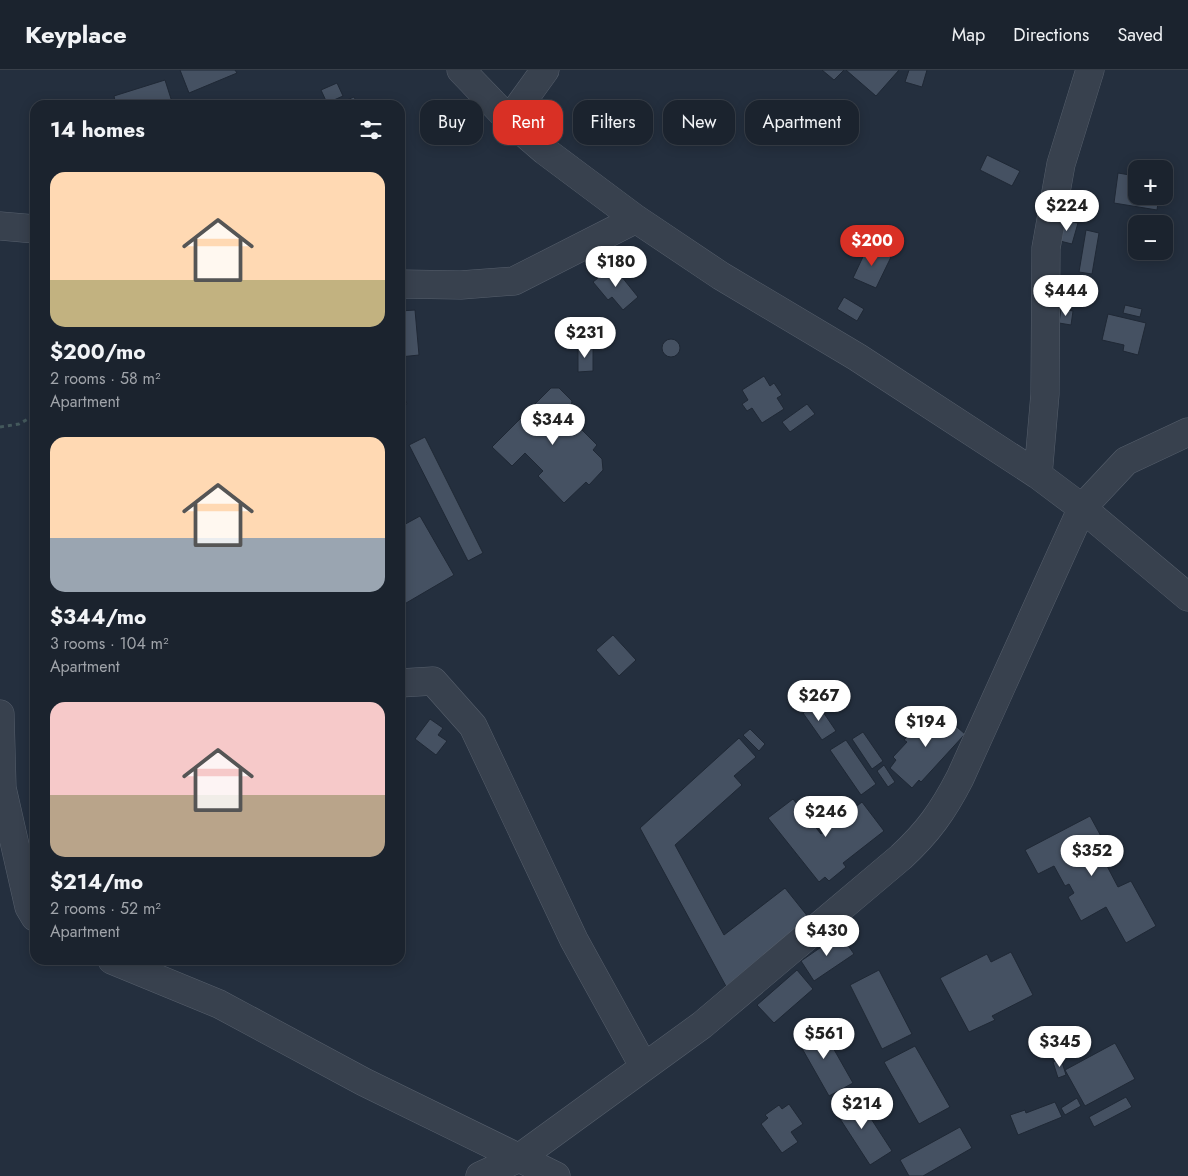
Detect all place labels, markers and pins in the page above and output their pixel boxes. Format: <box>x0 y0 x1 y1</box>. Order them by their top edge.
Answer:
pin: $224 <box>1037 190 1097 232</box>
pin: $200 <box>842 224 902 267</box>
pin: $180 <box>586 246 646 288</box>
pin: $444 <box>1036 274 1096 317</box>
pin: $231 <box>555 316 615 359</box>
pin: $344 <box>523 404 583 446</box>
pin: $267 <box>789 680 849 722</box>
pin: $194 <box>896 706 956 748</box>
pin: $246 <box>796 796 856 838</box>
pin: $352 <box>1062 834 1122 877</box>
pin: $430 <box>797 914 857 957</box>
pin: $561 <box>794 1018 854 1060</box>
pin: $345 <box>1030 1026 1090 1068</box>
pin: $214 <box>832 1088 892 1130</box>

